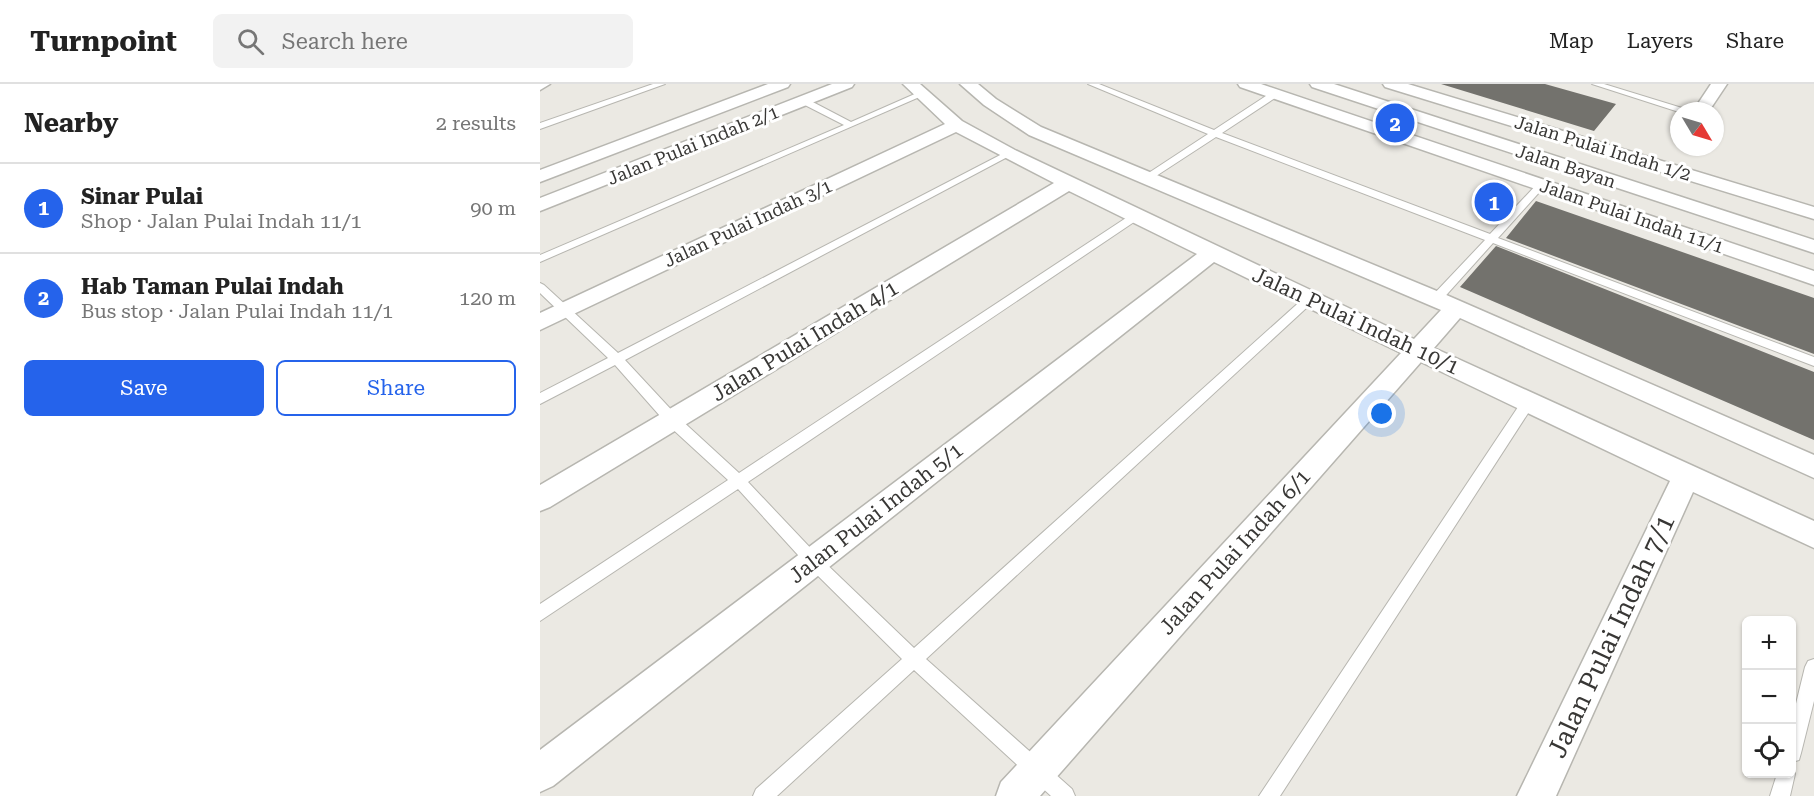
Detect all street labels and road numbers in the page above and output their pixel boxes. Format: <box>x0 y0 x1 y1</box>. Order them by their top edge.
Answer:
street label: Jalan Pulai Indah 2/1 <box>604 101 782 189</box>
street label: Jalan Pulai Indah 1/2 <box>1512 111 1694 185</box>
street label: Jalan Bayan <box>1513 140 1619 192</box>
street label: Jalan Pulai Indah 3/1 <box>661 175 835 271</box>
street label: Jalan Pulai Indah 11/1 <box>1537 175 1727 257</box>
street label: Jalan Pulai Indah 10/1 <box>1249 262 1463 380</box>
street label: Jalan Pulai Indah 4/1 <box>707 276 903 406</box>
street label: Jalan Pulai Indah 5/1 <box>784 438 968 588</box>
street label: Jalan Pulai Indah 6/1 <box>1155 465 1315 639</box>
street label: Jalan Pulai Indah 7/1 <box>1541 510 1681 762</box>

